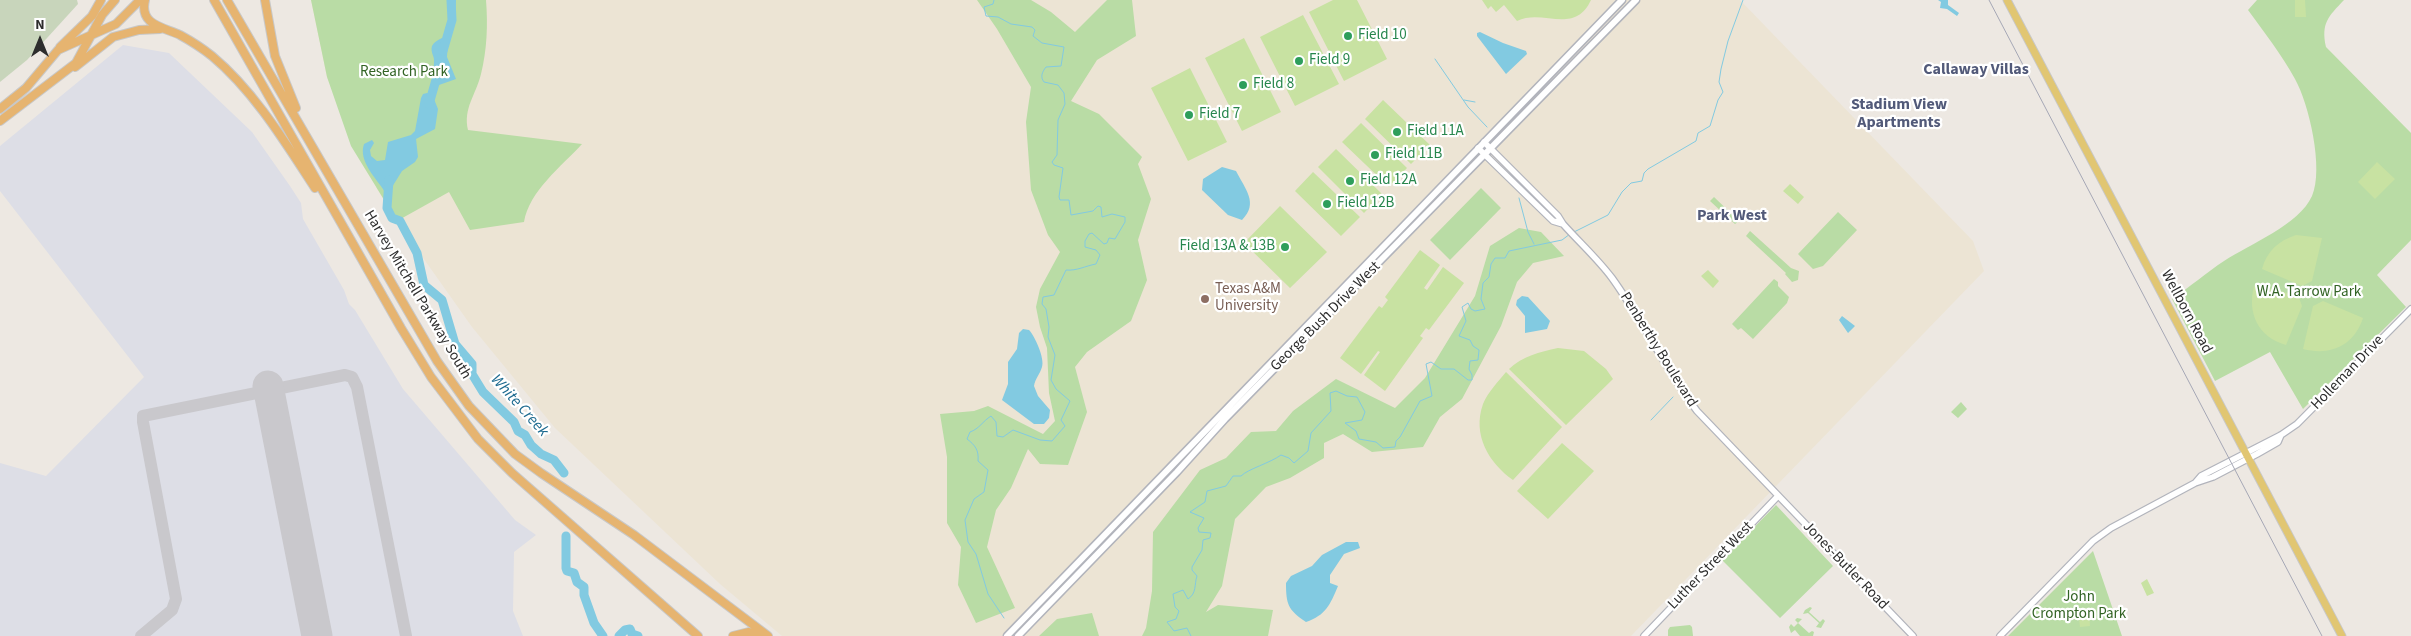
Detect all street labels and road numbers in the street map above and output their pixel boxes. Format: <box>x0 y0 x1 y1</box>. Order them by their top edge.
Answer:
street label: Harvey Mitchell Parkway South <box>359 207 475 383</box>
street label: George Bush Drive West <box>1267 258 1385 376</box>
street label: Wellborn Road <box>2156 267 2216 357</box>
street label: Penberthy Boulevard <box>1615 289 1701 411</box>
street label: Holleman Drive <box>2308 332 2388 414</box>
street label: Luther Street West <box>1665 518 1757 614</box>
street label: Jones-Butler Road <box>1798 518 1892 614</box>

